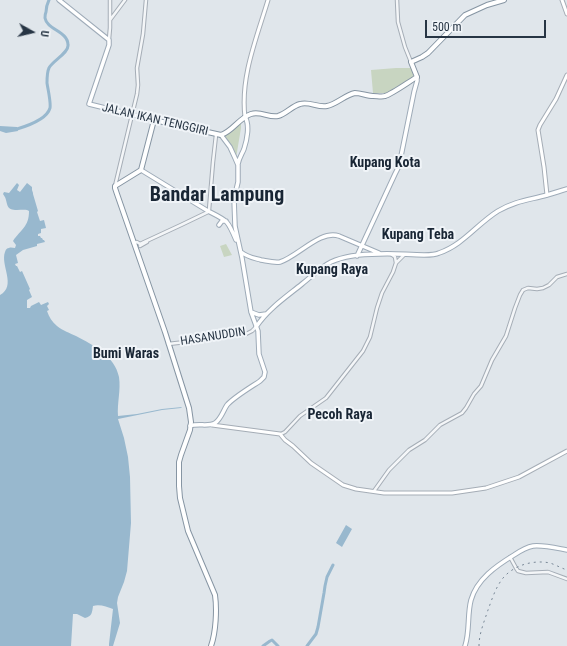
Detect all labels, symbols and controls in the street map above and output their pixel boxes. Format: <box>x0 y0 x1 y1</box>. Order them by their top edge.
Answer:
north arrow <box>12 12 52 52</box>
scale bar <box>427 12 548 38</box>
text: 500 m <box>432 20 462 34</box>
text: U <box>38 30 51 38</box>
street label: JALAN IKAN TENGGIRI <box>101 101 209 139</box>
district label: Kupang Kota <box>350 155 420 171</box>
district label: Bandar Lampung <box>150 184 284 208</box>
district label: Kupang Teba <box>382 227 454 243</box>
district label: Kupang Raya <box>296 262 368 278</box>
street label: HASANUDDIN <box>179 325 247 349</box>
district label: Bumi Waras <box>93 346 159 362</box>
district label: Pecoh Raya <box>307 407 373 423</box>

